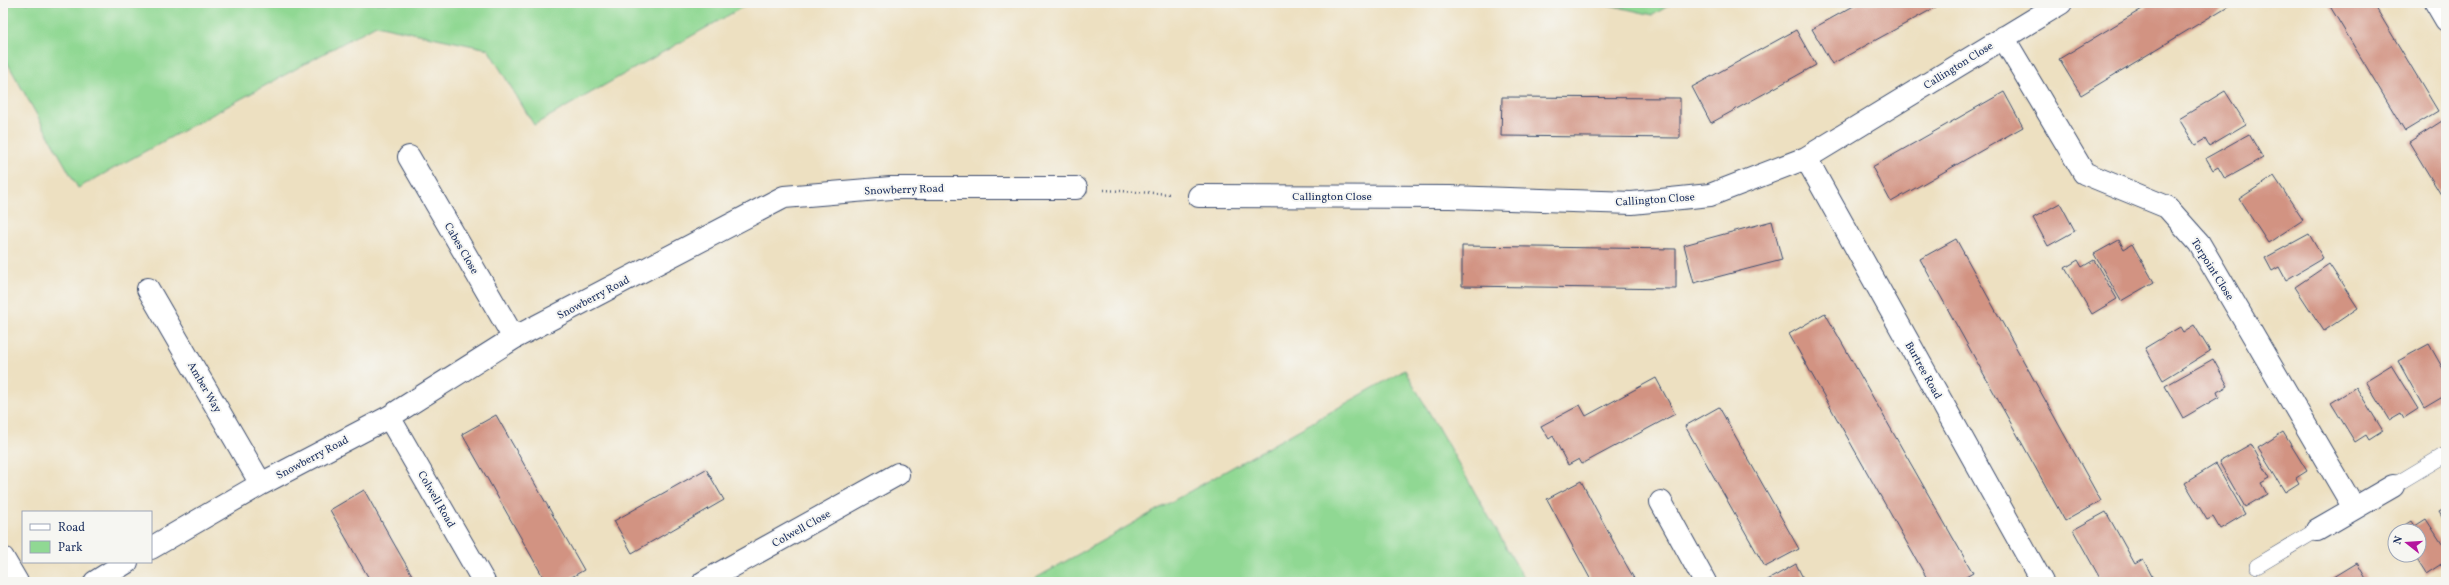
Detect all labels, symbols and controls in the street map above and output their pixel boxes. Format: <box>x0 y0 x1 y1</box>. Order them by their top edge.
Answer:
street label: Callington Close <box>1921 39 1996 94</box>
street label: Snowberry Road <box>864 182 944 199</box>
street label: Callington Close <box>1292 190 1372 205</box>
street label: Callington Close <box>1615 190 1695 211</box>
street label: Cabes Close <box>440 220 481 277</box>
street label: Torpoint Close <box>2187 236 2237 304</box>
street label: Snowberry Road <box>555 273 633 324</box>
street label: Burtree Road <box>1901 339 1945 402</box>
street label: Amber Way <box>183 360 224 416</box>
street label: Snowberry Road <box>274 433 352 484</box>
street label: Colwell Road <box>413 469 458 531</box>
street label: Colwell Close <box>770 507 834 552</box>
legend <box>22 511 152 563</box>
text: Road <box>58 520 85 536</box>
north arrow <box>2387 523 2427 563</box>
text: N <box>2391 534 2407 547</box>
text: Park <box>58 540 83 556</box>

